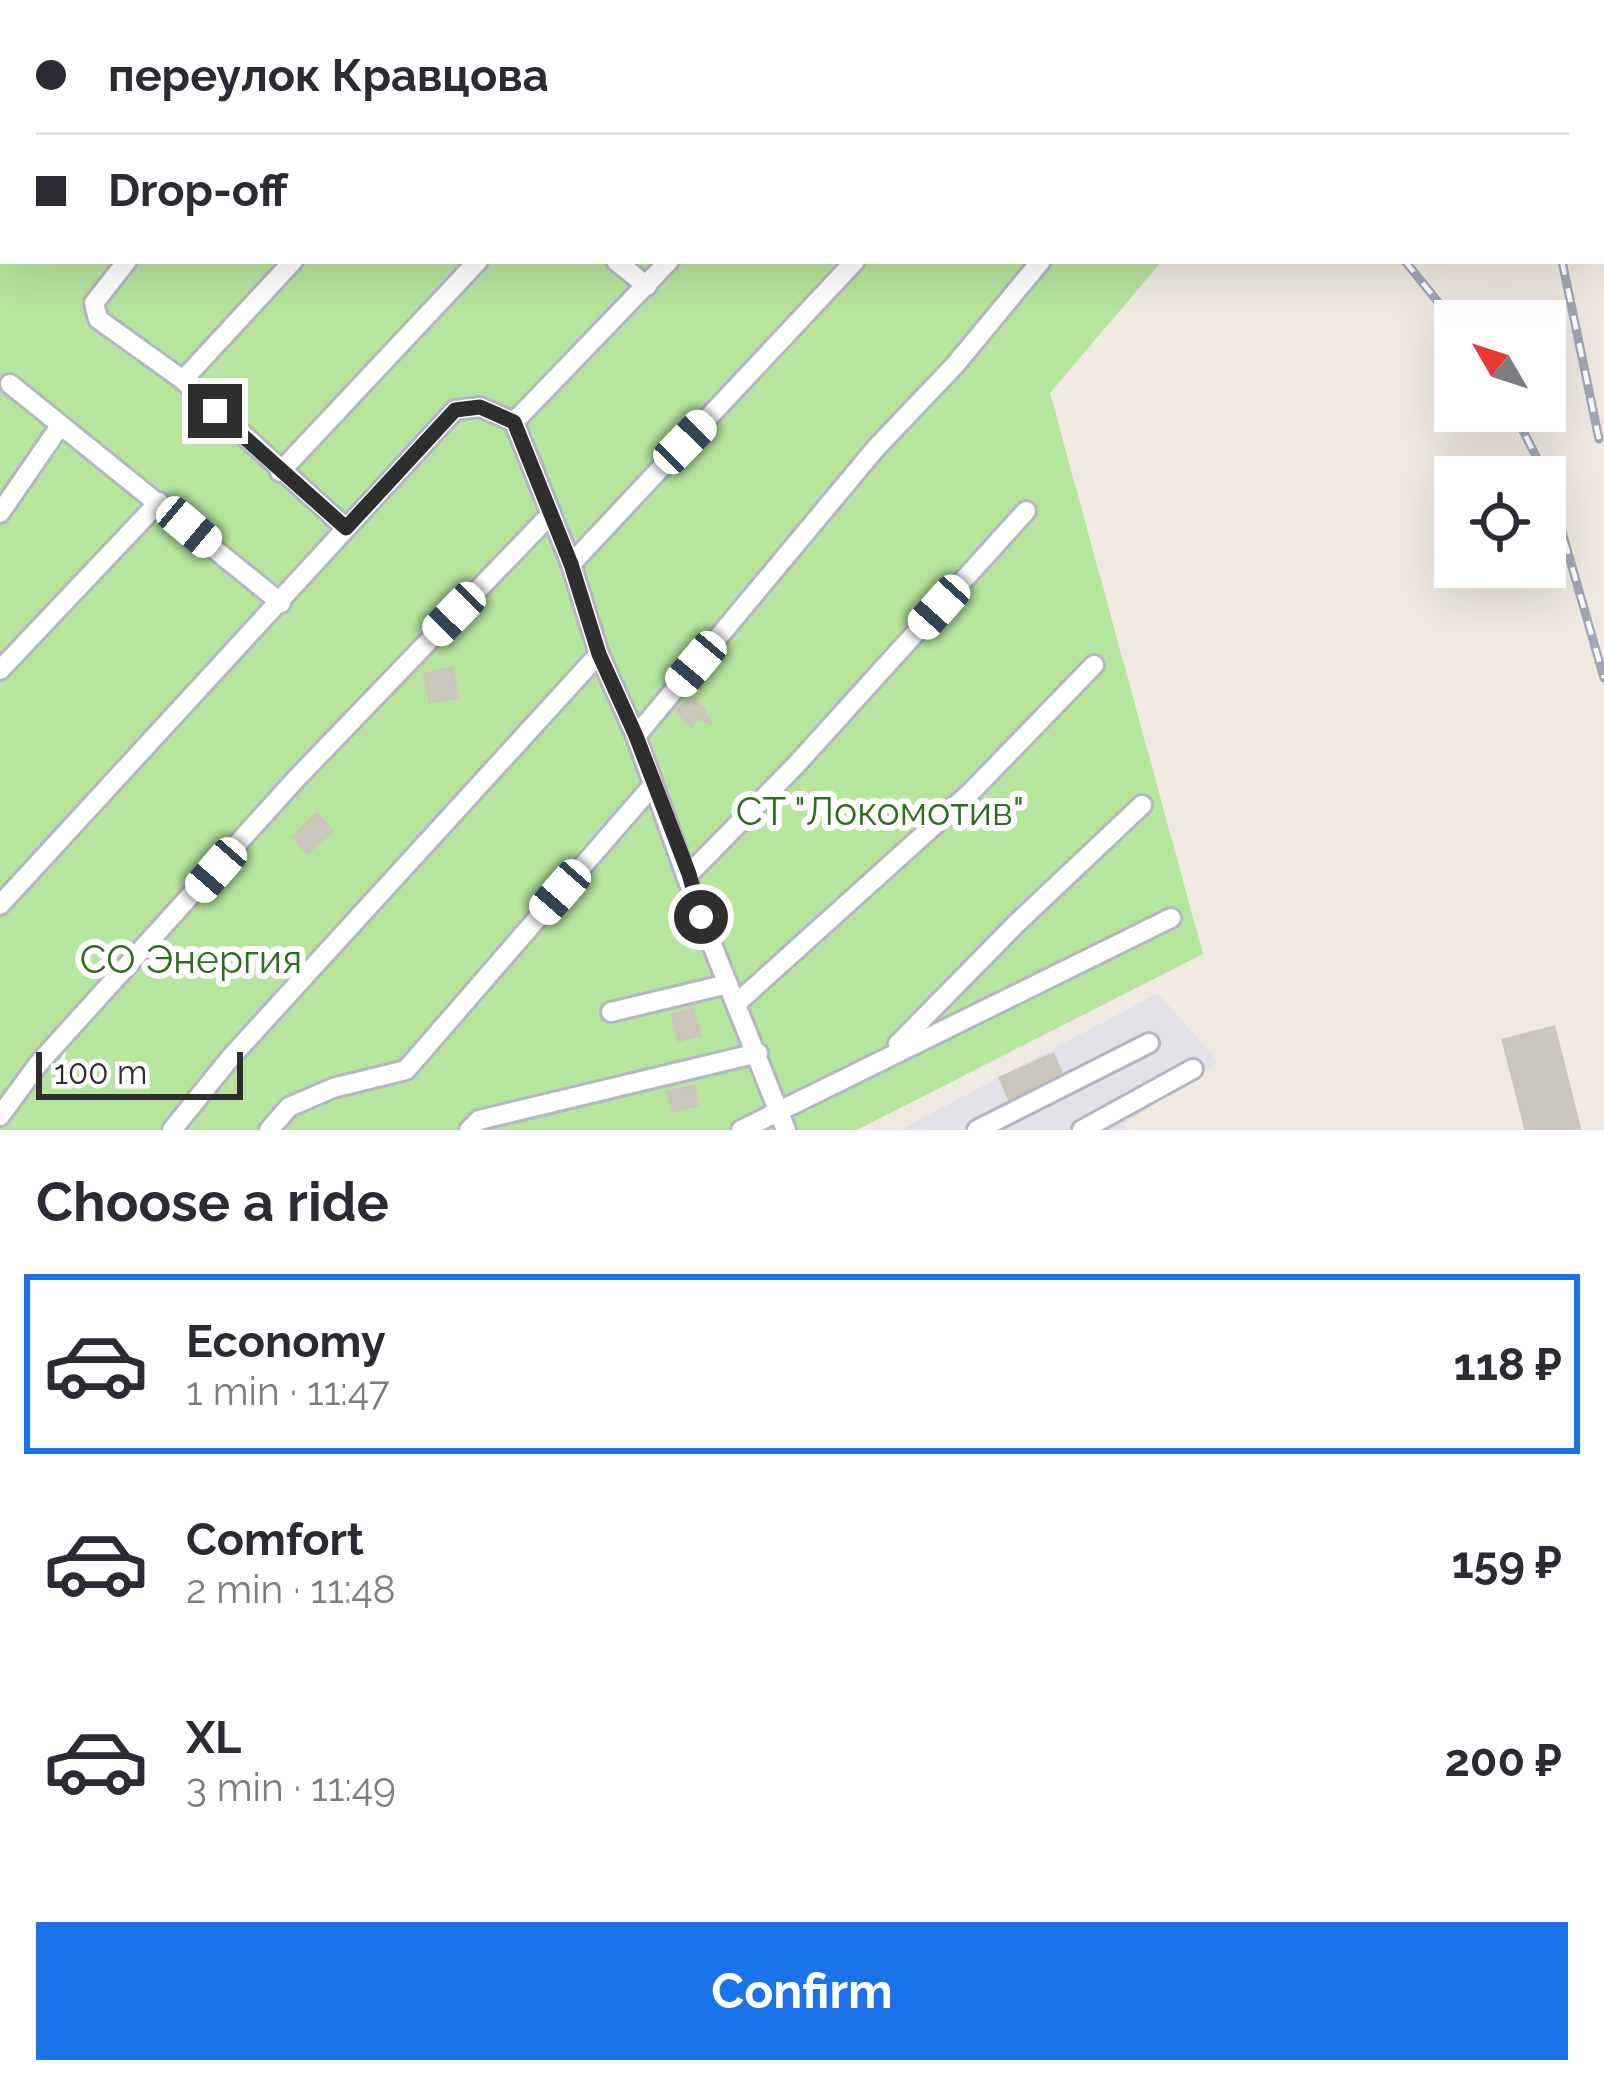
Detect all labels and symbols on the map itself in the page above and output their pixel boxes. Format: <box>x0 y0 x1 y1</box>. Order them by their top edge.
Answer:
north arrow <box>1434 300 1566 432</box>
route end <box>188 384 242 438</box>
car <box>647 404 723 480</box>
car <box>150 490 228 564</box>
car <box>902 568 976 646</box>
car <box>416 576 492 652</box>
car <box>659 625 733 703</box>
park label: СТ "Локомотив" <box>736 788 1024 834</box>
car <box>179 831 253 909</box>
car <box>523 853 597 931</box>
route start <box>674 890 728 944</box>
park label: СО Энергия <box>80 936 302 982</box>
scale bar <box>36 1046 243 1099</box>

